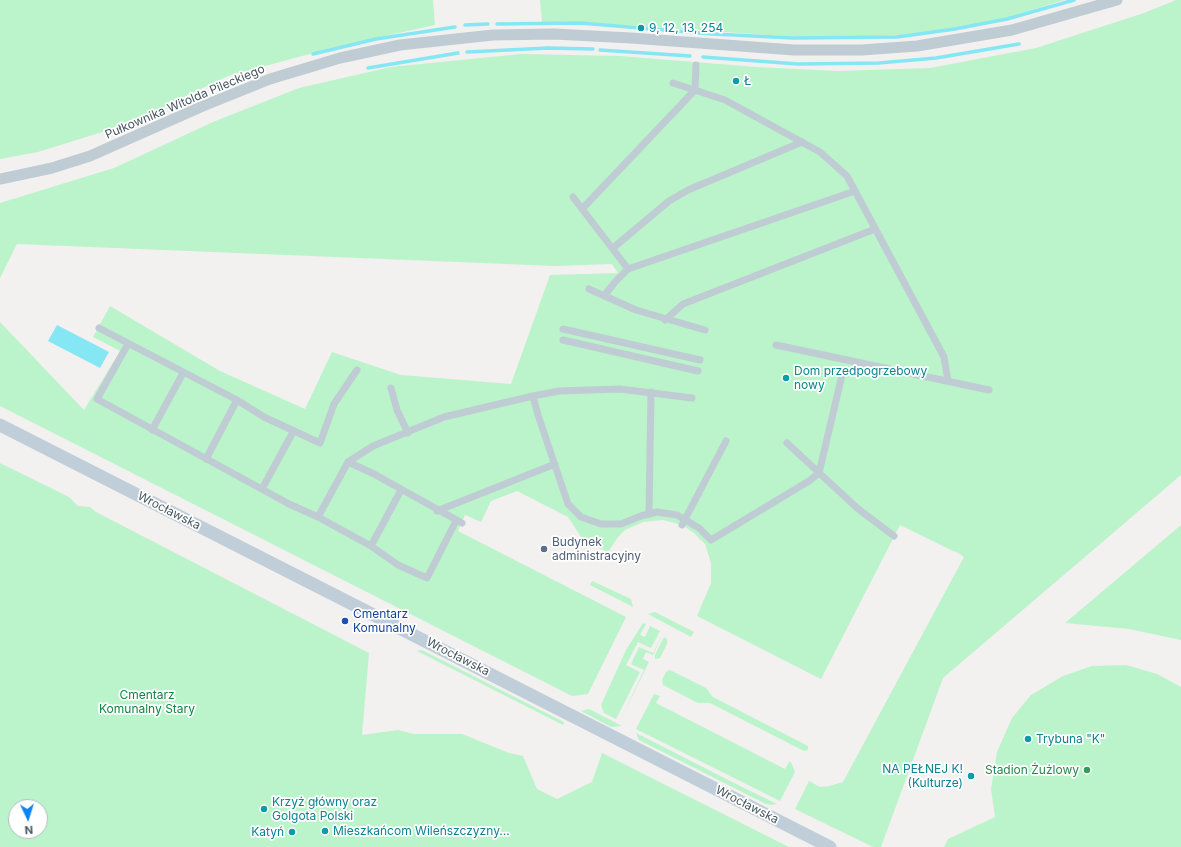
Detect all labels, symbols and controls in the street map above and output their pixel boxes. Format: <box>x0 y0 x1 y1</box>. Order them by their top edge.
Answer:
place label: 9, 12, 13, 254 <box>649 21 723 35</box>
marker: 9, 12, 13, 254 <box>636 23 646 33</box>
street label: Pułkownika Witolda Pileckiego <box>103 62 267 142</box>
place label: Ł <box>744 74 751 88</box>
marker: Ł <box>731 76 741 86</box>
place label: Dom przedpogrzebowy nowy <box>794 364 927 392</box>
marker: Dom przedpogrzebowy nowy <box>781 373 791 383</box>
street label: Wrocławska <box>135 489 203 533</box>
place label: Budynek administracyjny <box>552 535 641 563</box>
marker: Budynek administracyjny <box>539 544 549 554</box>
place label: Cmentarz Komunalny <box>353 607 416 635</box>
marker: Cmentarz Komunalny <box>340 616 350 626</box>
street label: Wrocławska <box>424 635 492 679</box>
park label: Cmentarz Komunalny Stary <box>99 688 195 716</box>
place label: Trybuna "K" <box>1036 732 1105 746</box>
marker: Trybuna "K" <box>1023 734 1033 744</box>
place label: NA PEŁNEJ K! (Kulturze) <box>882 762 963 790</box>
place label: Stadion Żużlowy <box>985 763 1079 777</box>
marker: Stadion Żużlowy <box>1082 765 1092 775</box>
marker: NA PEŁNEJ K! (Kulturze) <box>966 771 976 781</box>
street label: Wrocławska <box>713 783 781 827</box>
place label: Krzyż główny oraz Golgota Polski <box>272 795 377 823</box>
north arrow <box>8 799 48 839</box>
marker: Krzyż główny oraz Golgota Polski <box>259 804 269 814</box>
text: N <box>24 823 33 837</box>
place label: Mieszkańcom Wileńszczyzny... <box>333 824 510 838</box>
place label: Katyń <box>251 825 284 839</box>
marker: Mieszkańcom Wileńszczyzny... <box>320 826 330 836</box>
marker: Katyń <box>287 827 297 837</box>

